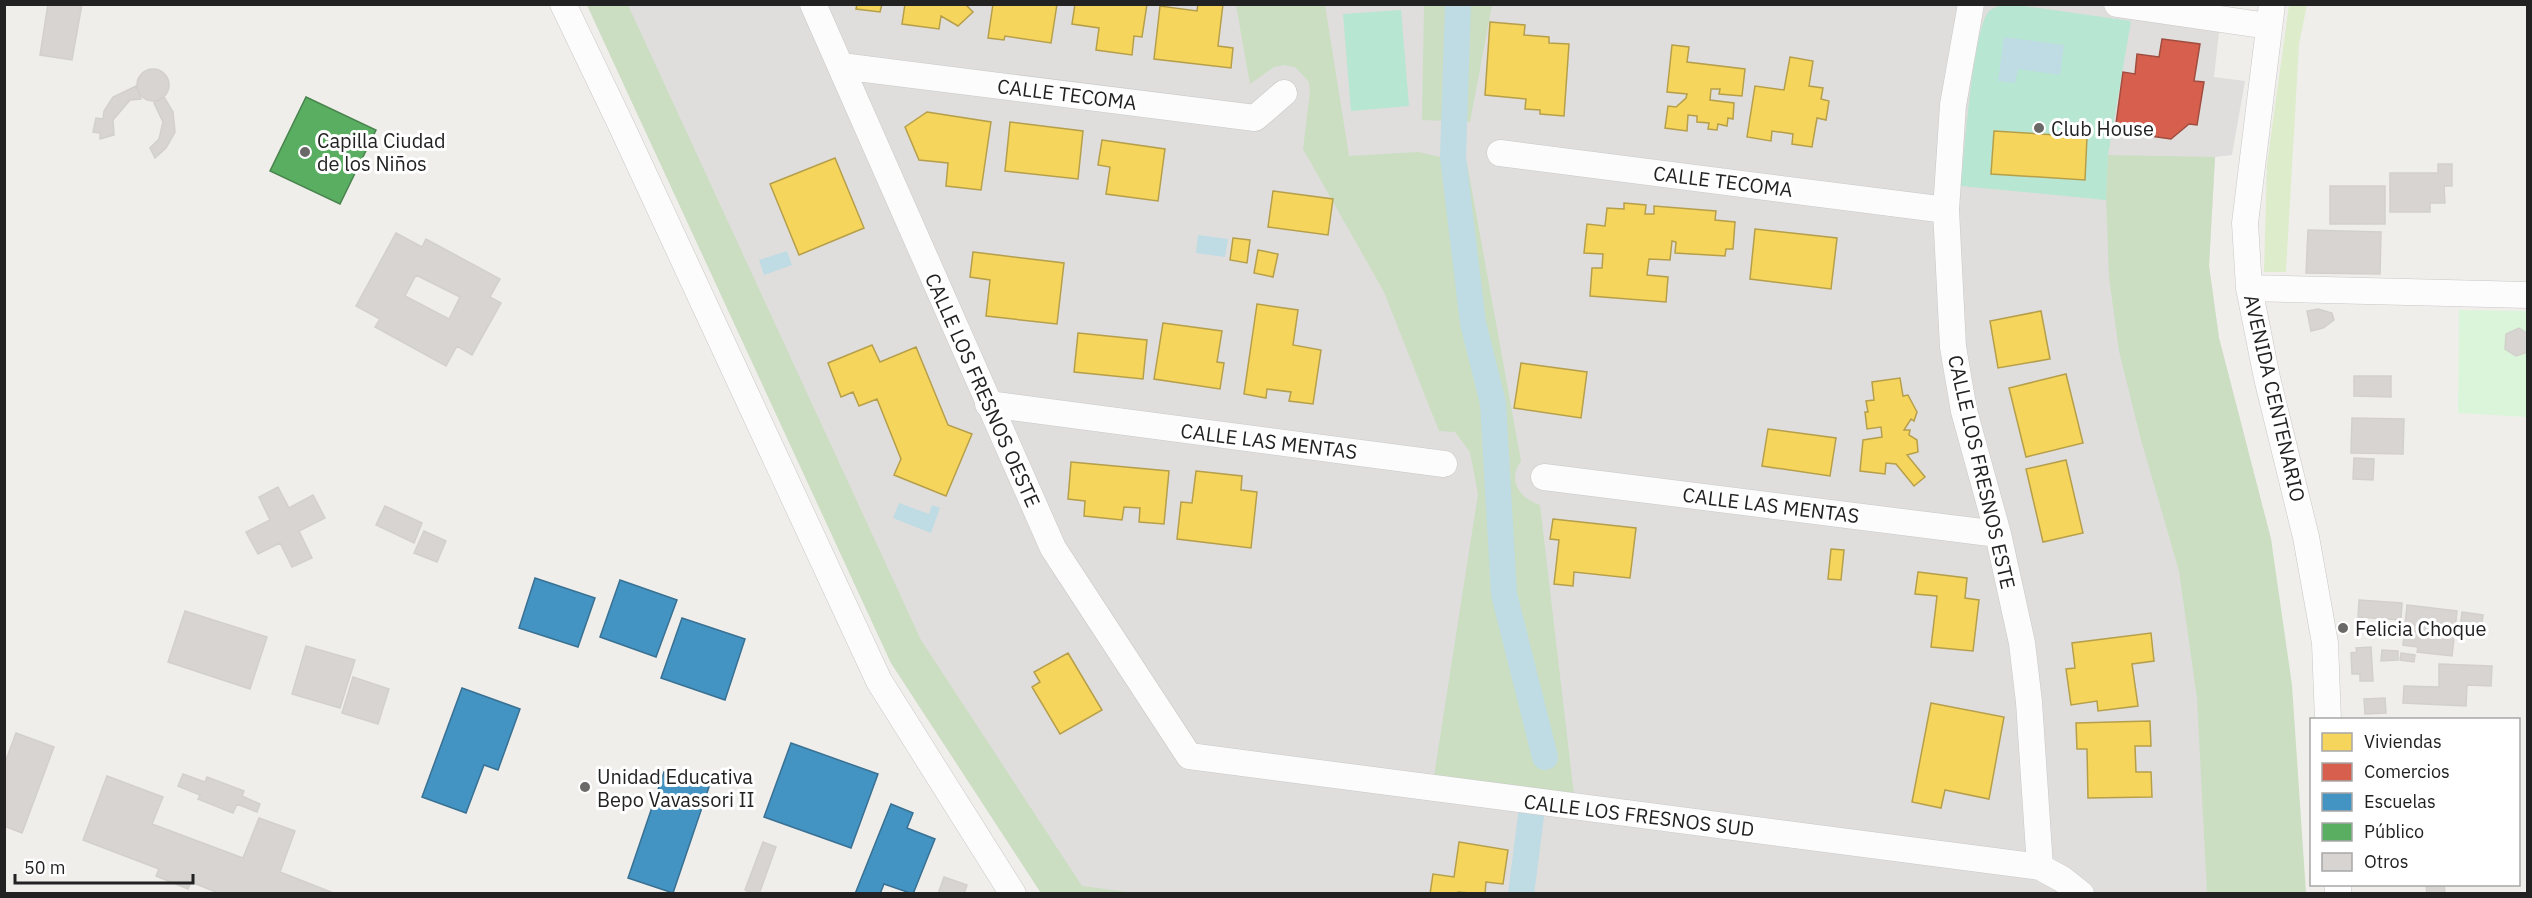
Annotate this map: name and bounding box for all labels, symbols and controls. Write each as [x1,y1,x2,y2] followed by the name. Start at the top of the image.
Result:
[996,72,1138,116] street label: CALLE TECOMA
[2051,115,2154,142] place label: Club House
[2032,121,2046,135] marker: Club House
[317,127,446,177] place label: Capilla Ciudad de los Niños
[298,145,312,159] marker: Capilla Ciudad de los Niños
[1652,159,1794,203] street label: CALLE TECOMA
[919,269,1047,511] street label: CALLE LOS FRESNOS OESTE
[2238,292,2312,504] street label: AVENIDA CENTENARIO
[1942,352,2022,592] street label: CALLE LOS FRESNOS ESTE
[1179,417,1359,465] street label: CALLE LAS MENTAS
[1681,481,1861,529] street label: CALLE LAS MENTAS
[2355,615,2487,642] place label: Felicia Choque
[2336,621,2350,635] marker: Felicia Choque
[2310,718,2520,886] legend
[2364,730,2442,753] text: Viviendas
[2364,760,2450,783] text: Comercios
[597,763,755,813] place label: Unidad Educativa Bepo Vavassori II
[578,780,592,794] marker: Unidad Educativa Bepo Vavassori II
[1522,787,1756,843] street label: CALLE LOS FRESNOS SUD
[2364,790,2436,813] text: Escuelas
[2364,820,2424,843] text: Público
[15,847,194,885] scale bar
[2364,850,2408,873] text: Otros
[24,856,66,879] text: 50 m

